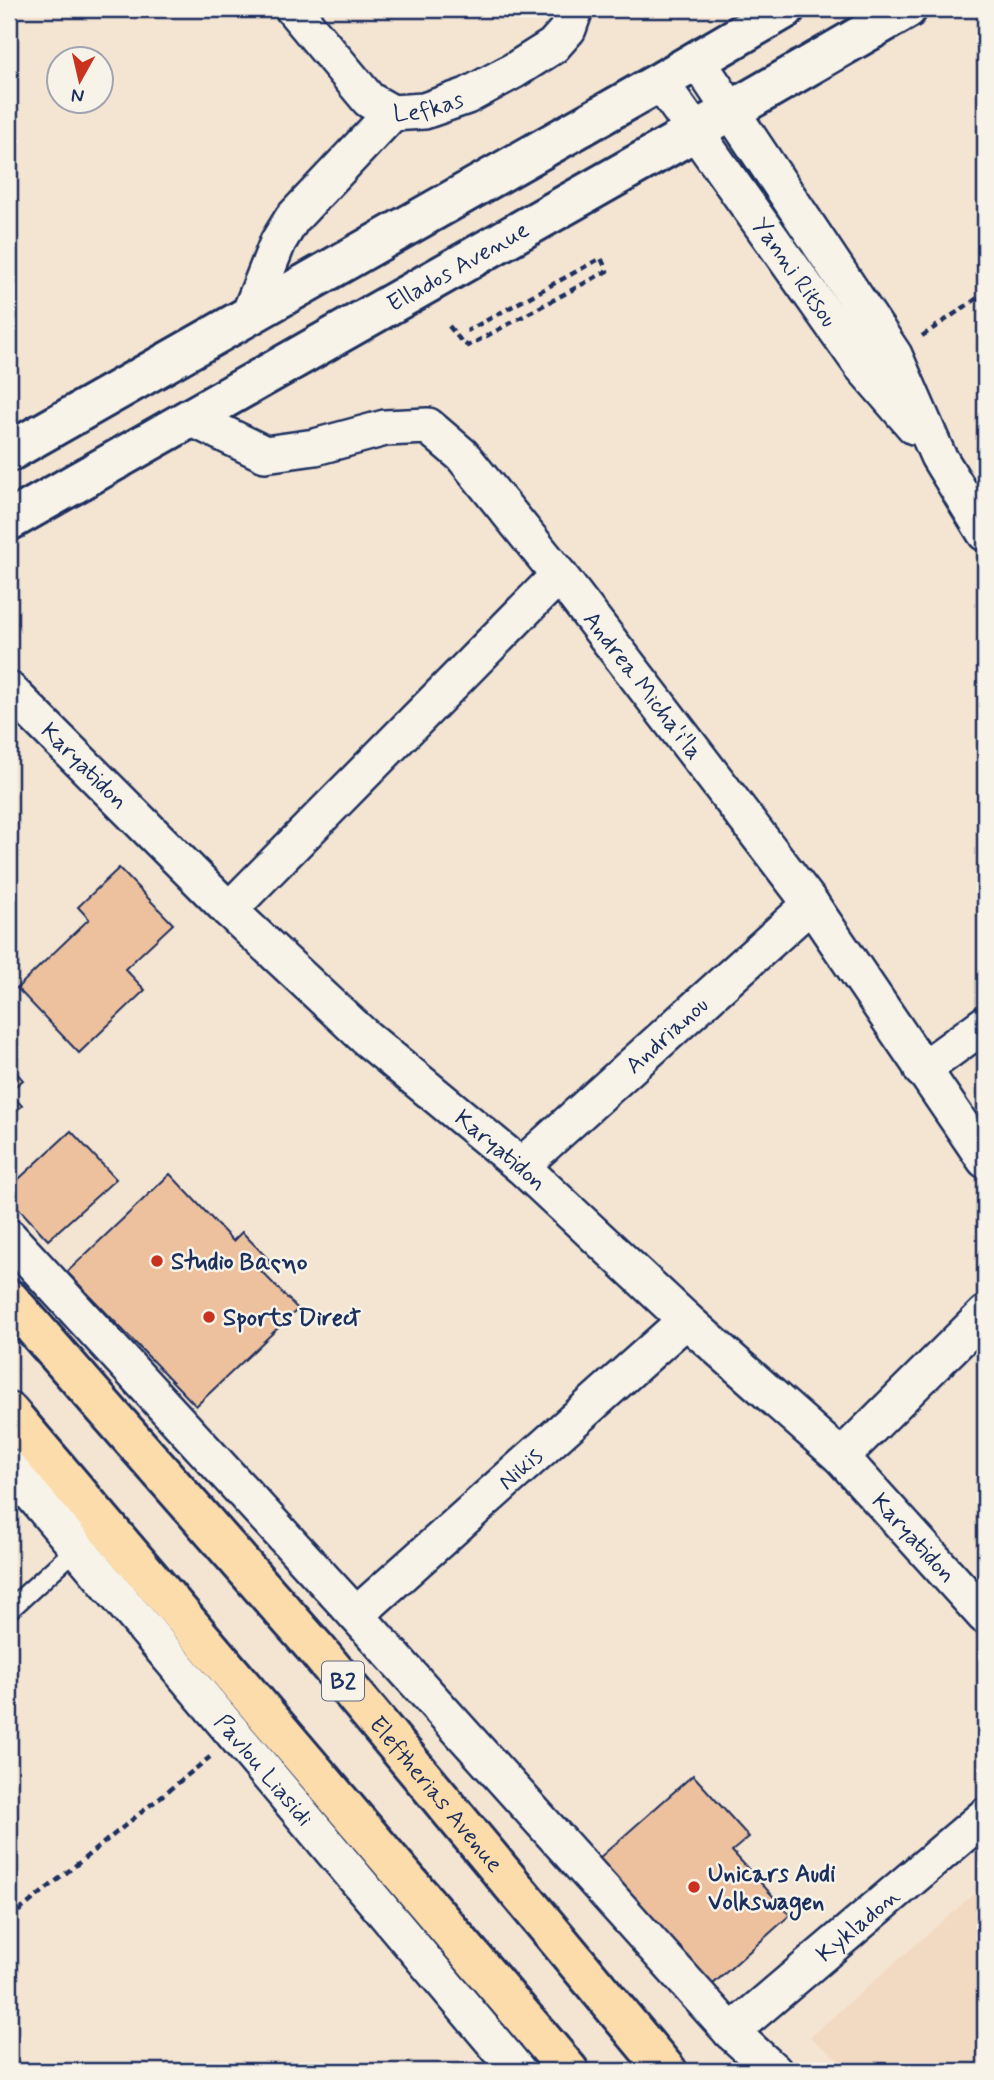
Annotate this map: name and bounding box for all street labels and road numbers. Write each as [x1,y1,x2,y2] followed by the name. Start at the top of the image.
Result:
[392,84,468,130] street label: Lefkas
[744,212,843,334] street label: Yanni Ritsou
[382,215,535,320] street label: Ellados Avenue
[575,605,709,767] street label: Andrea Micha'i'la
[33,716,134,817] street label: Karyatidon
[619,990,716,1081] street label: Andrianou
[448,1103,553,1199] street label: Karyatidon
[492,1441,550,1498] street label: Nikis
[864,1487,962,1590] street label: Karyatidon
[322,1662,364,1700] road number: B2
[207,1708,319,1834] street label: Pavlou Liasidi
[361,1710,510,1880] street label: Eleftherias Avenue
[810,1881,907,1970] street label: Kykladon

